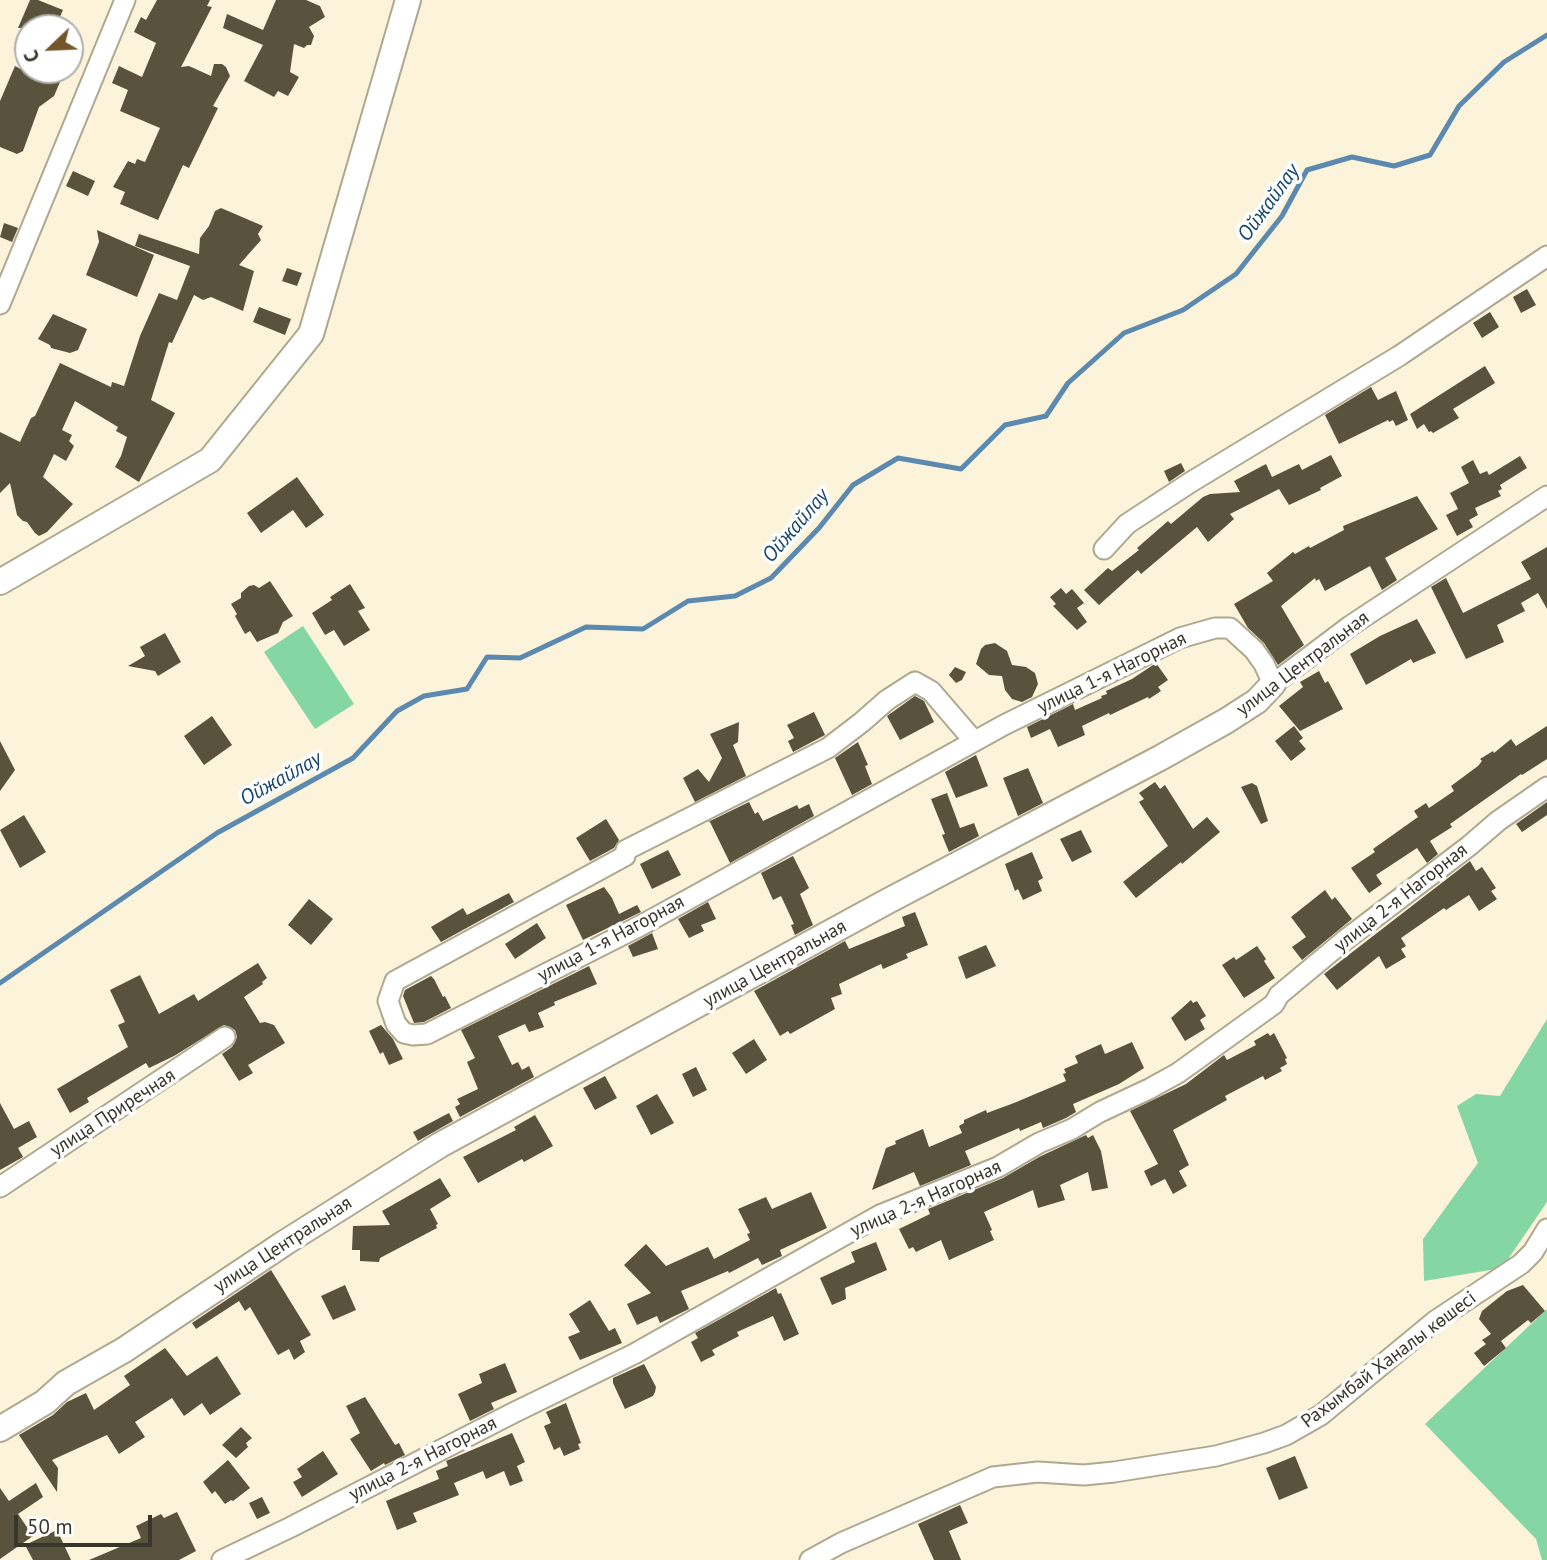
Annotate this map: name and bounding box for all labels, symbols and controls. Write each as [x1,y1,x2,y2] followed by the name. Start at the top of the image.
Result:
[14,14,84,84] north arrow
[18,47,45,66] text: С
[1232,159,1306,247] water label: Ойжайлау
[757,484,835,568] water label: Ойжайлау
[1232,607,1374,721] street label: улица Центральная
[1034,627,1190,719] street label: улица 1-я Нагорная
[236,746,326,812] water label: Ойжайлау
[1330,839,1472,957] street label: улица 2-я Нагорная
[534,891,688,987] street label: улица 1-я Нагорная
[699,915,851,1013] street label: улица Центральная
[46,1064,180,1162] street label: улица Приречная
[847,1155,1005,1243] street label: улица 2-я Нагорная
[210,1192,356,1298] street label: улица Центральная
[1297,1287,1481,1433] street label: Рахымбай Ханалы көшесі
[345,1412,501,1506] street label: улица 2-я Нагорная
[18,1500,156,1544] scale bar
[27,1513,73,1540] text: 50 m

